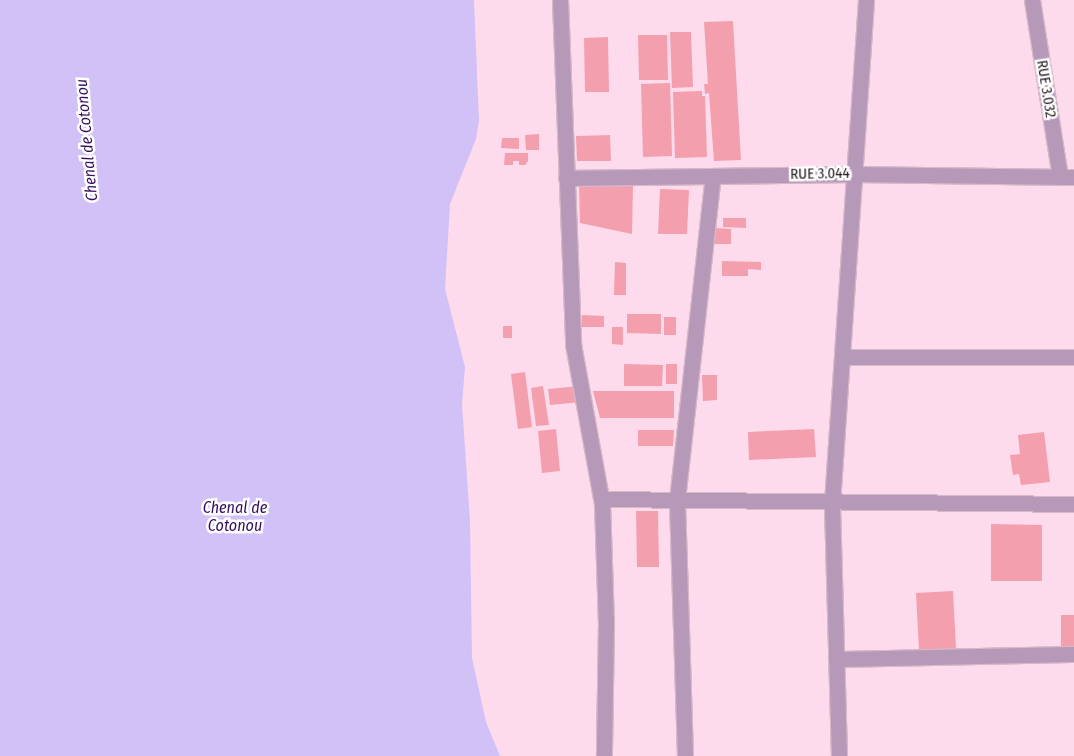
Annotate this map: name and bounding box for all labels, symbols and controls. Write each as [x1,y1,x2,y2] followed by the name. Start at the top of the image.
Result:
[1033,59,1059,119] street label: RUE 3.032
[72,78,102,202] water label: Chenal de Cotonou
[790,164,850,184] street label: RUE 3.044
[203,498,267,536] water label: Chenal de Cotonou

